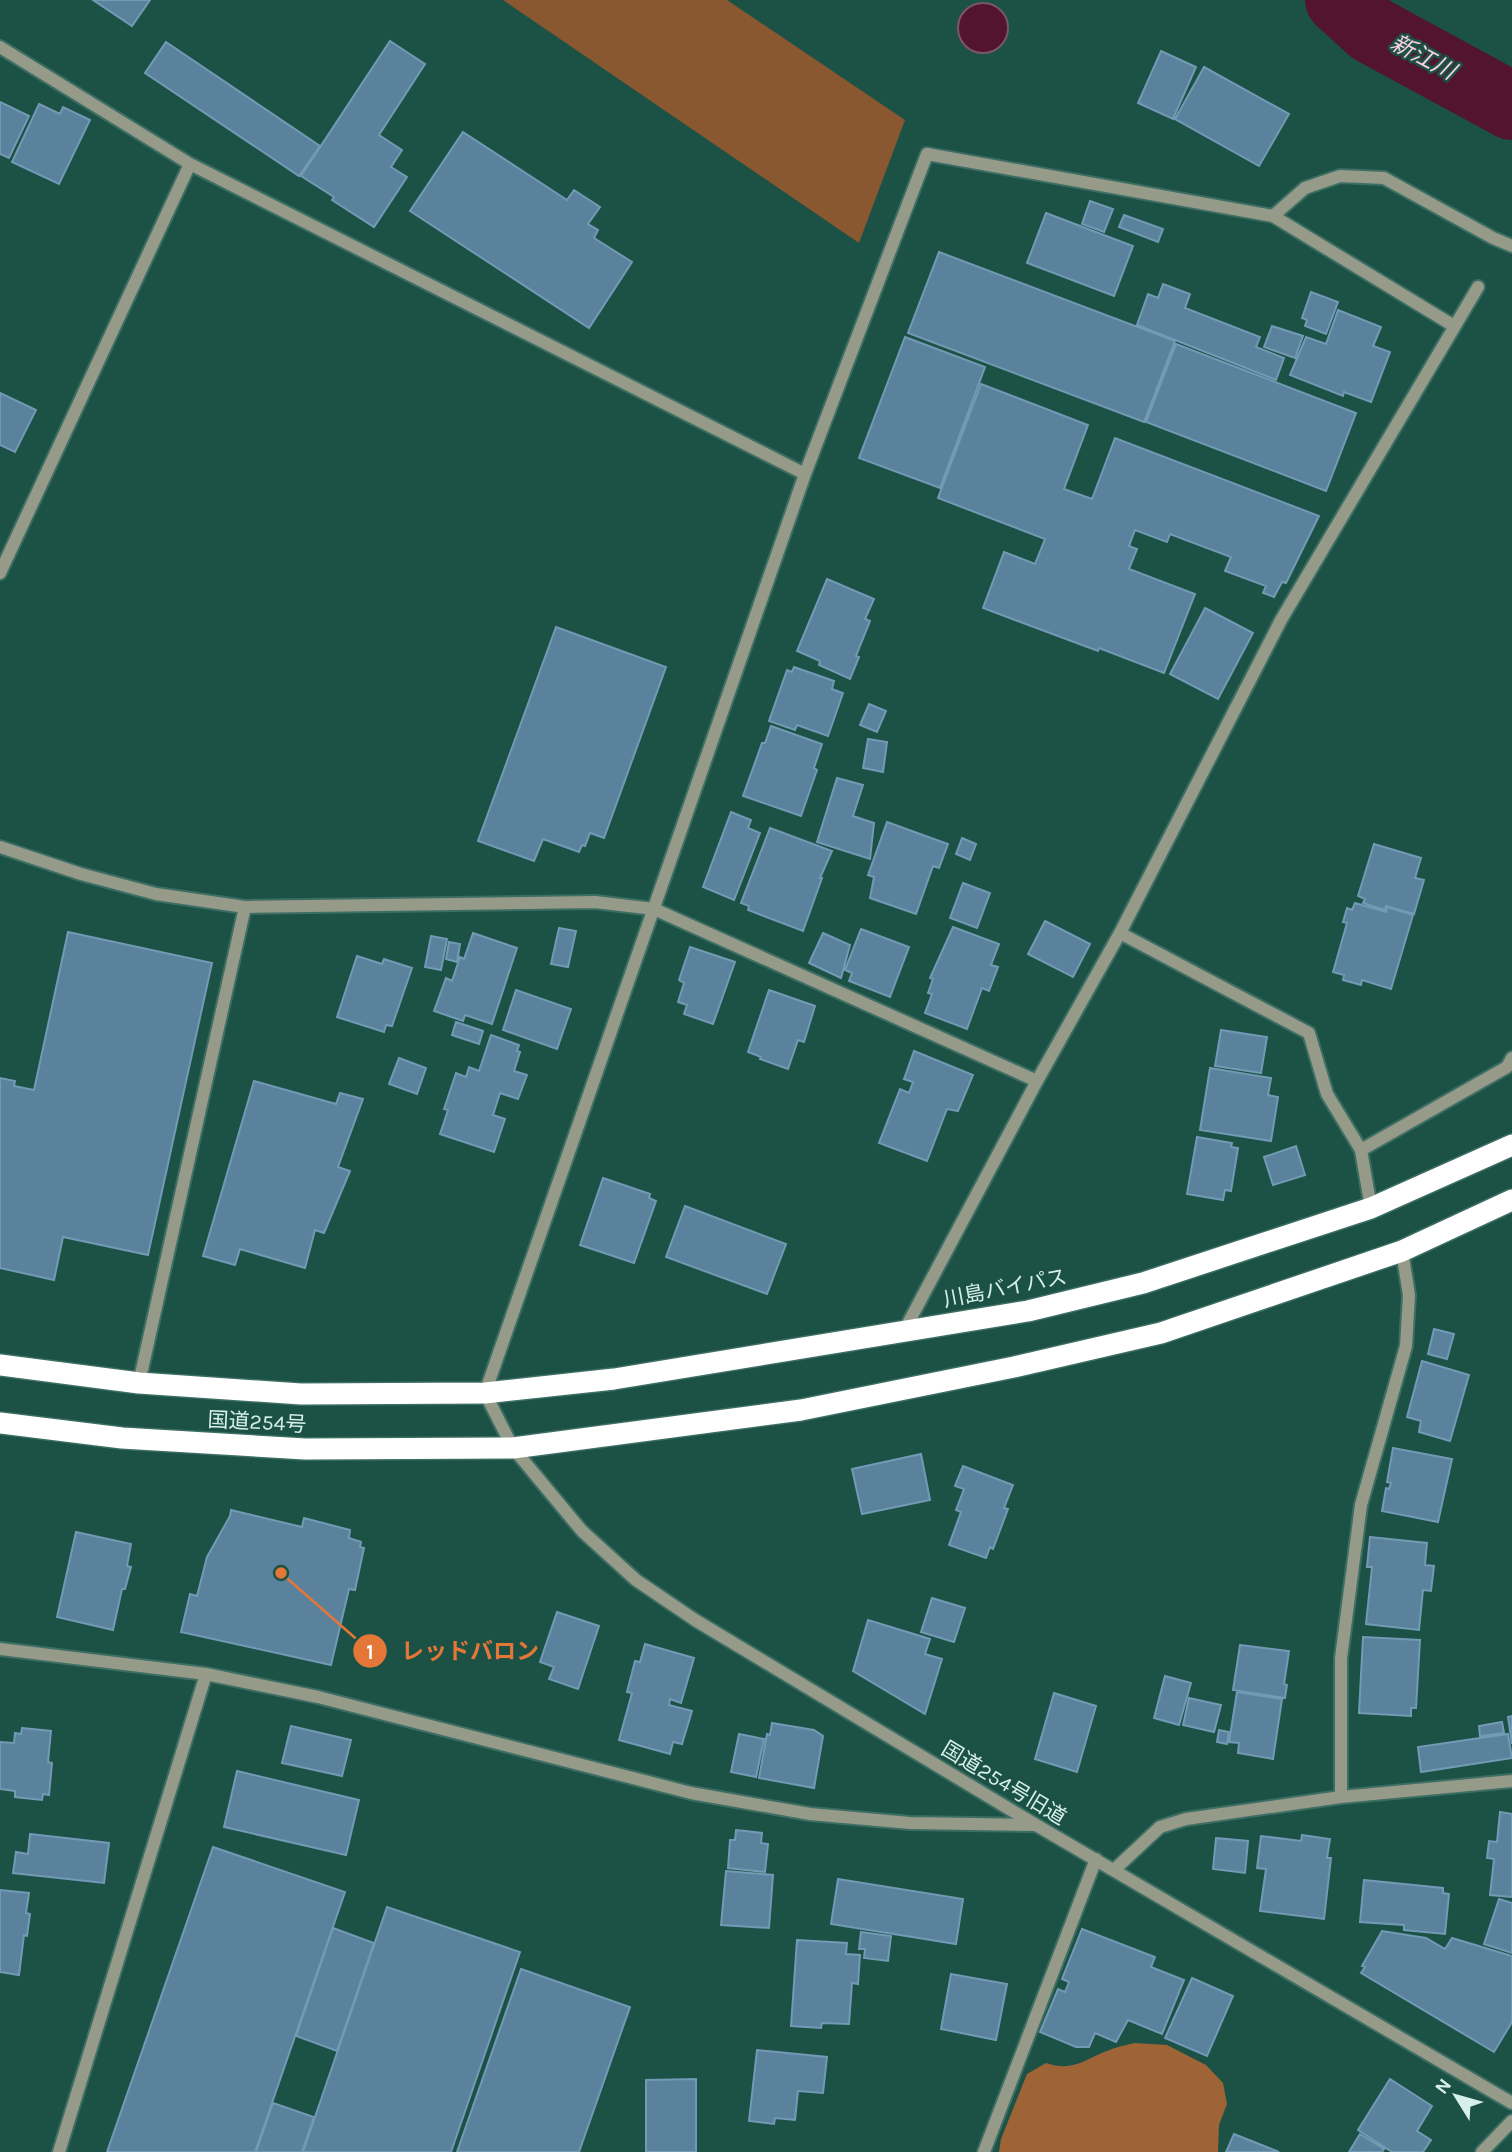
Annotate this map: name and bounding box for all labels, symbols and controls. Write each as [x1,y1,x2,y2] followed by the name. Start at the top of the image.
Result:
[1386,29,1462,87] water label: 新江川
[941,1264,1069,1312] street label: 川島バイパス
[207,1407,307,1437] street label: 国道254号
[352,1629,553,1673] callout: レッドバロン
[401,1638,539,1665] text: レッドバロン
[366,1640,374,1664] text: 1
[937,1736,1071,1830] street label: 国道254号旧道
[1421,2061,1491,2131] north arrow
[1430,2074,1456,2098] text: N

